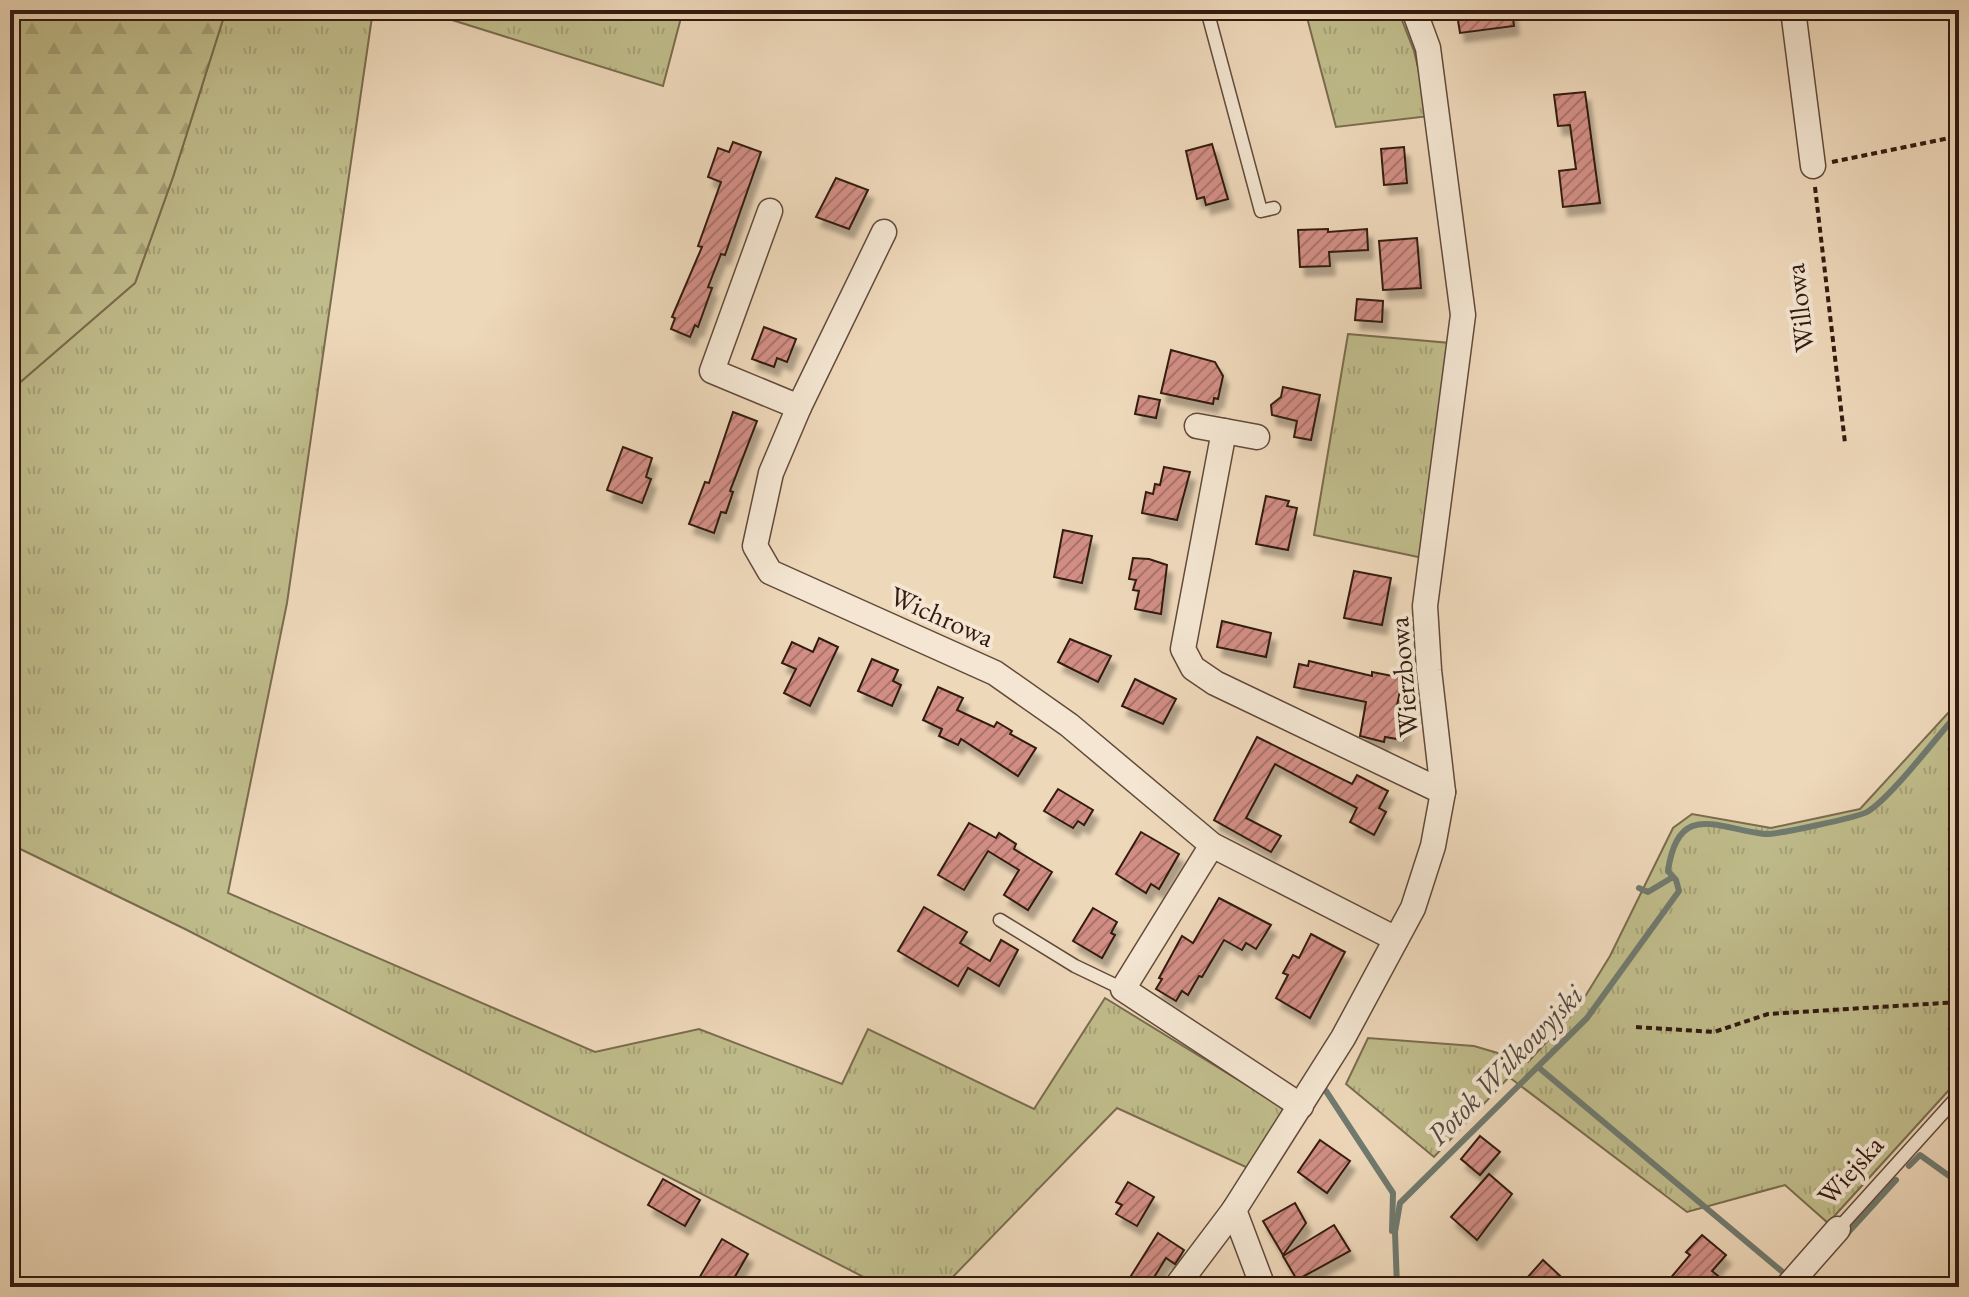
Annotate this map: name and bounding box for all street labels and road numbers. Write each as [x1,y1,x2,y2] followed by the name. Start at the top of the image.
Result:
[1776,261,1822,354] street label: Willowa
[884,577,1001,655] street label: Wichrowa
[1380,615,1426,739] street label: Wierzbowa
[1809,1127,1892,1213] street label: Wiejska

